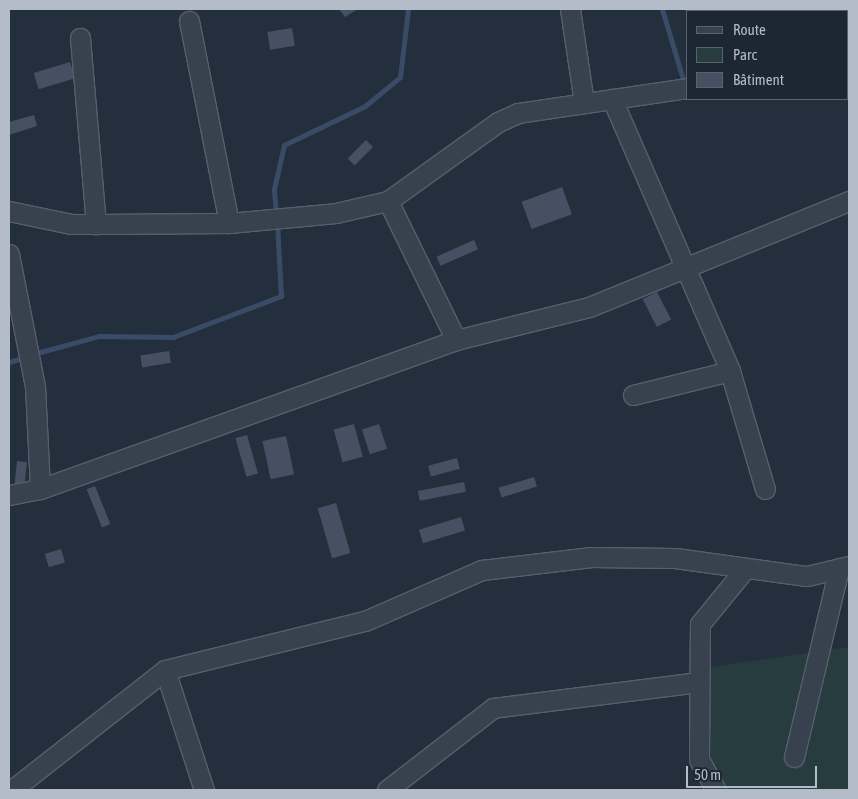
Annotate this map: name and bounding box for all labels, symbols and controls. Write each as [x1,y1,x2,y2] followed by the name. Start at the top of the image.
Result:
[686,10,848,100] legend
[733,21,766,38] text: Route
[733,46,757,63] text: Parc
[733,71,784,88] text: Bâtiment
[688,756,819,788] scale bar
[694,766,721,783] text: 50 m

